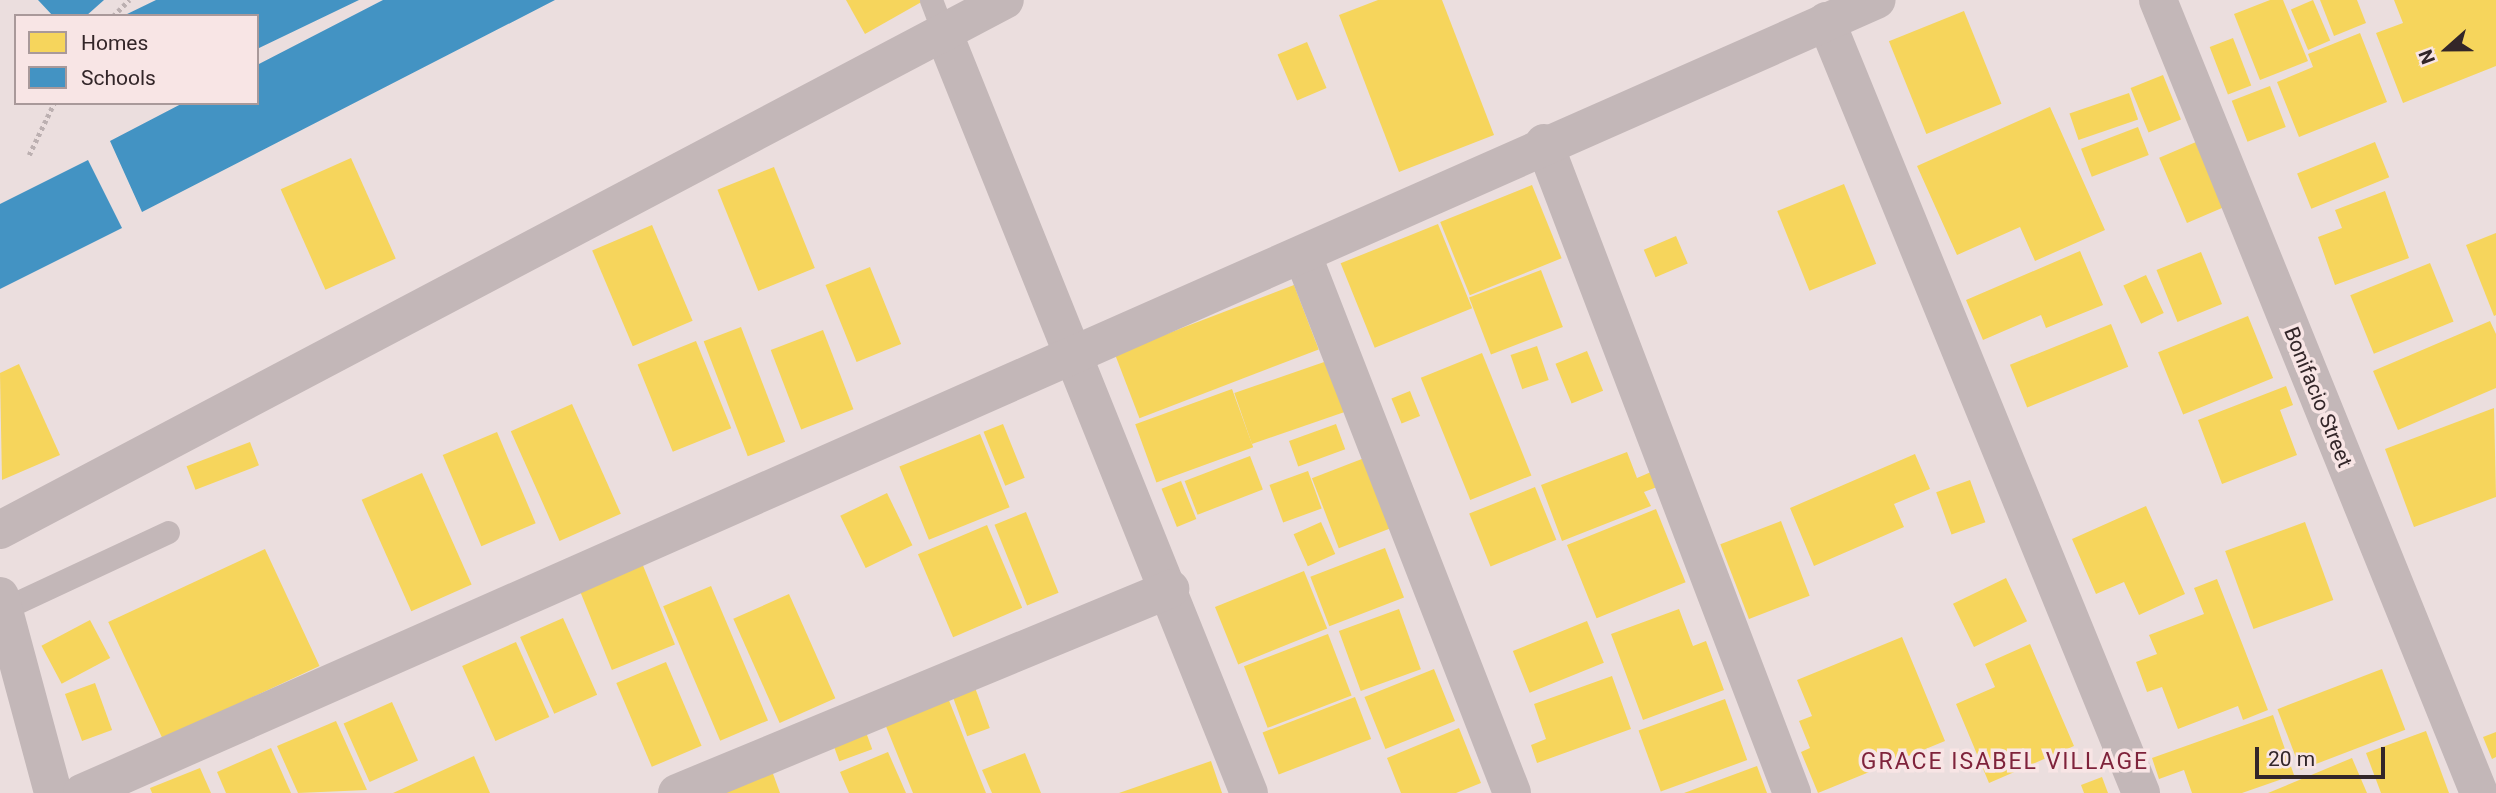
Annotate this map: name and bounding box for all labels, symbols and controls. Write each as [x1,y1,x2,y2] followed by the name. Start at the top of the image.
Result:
[14,14,259,105] legend
[2412,14,2482,84] north arrow
[81,31,148,55] text: Homes
[2414,46,2440,67] text: N
[81,66,156,90] text: Schools
[2278,323,2358,471] street label: Bonifacio Street
[2258,734,2388,778] scale bar
[2268,747,2315,771] text: 20 m
[1863,748,2147,776] district label: GRACE ISABEL VILLAGE

